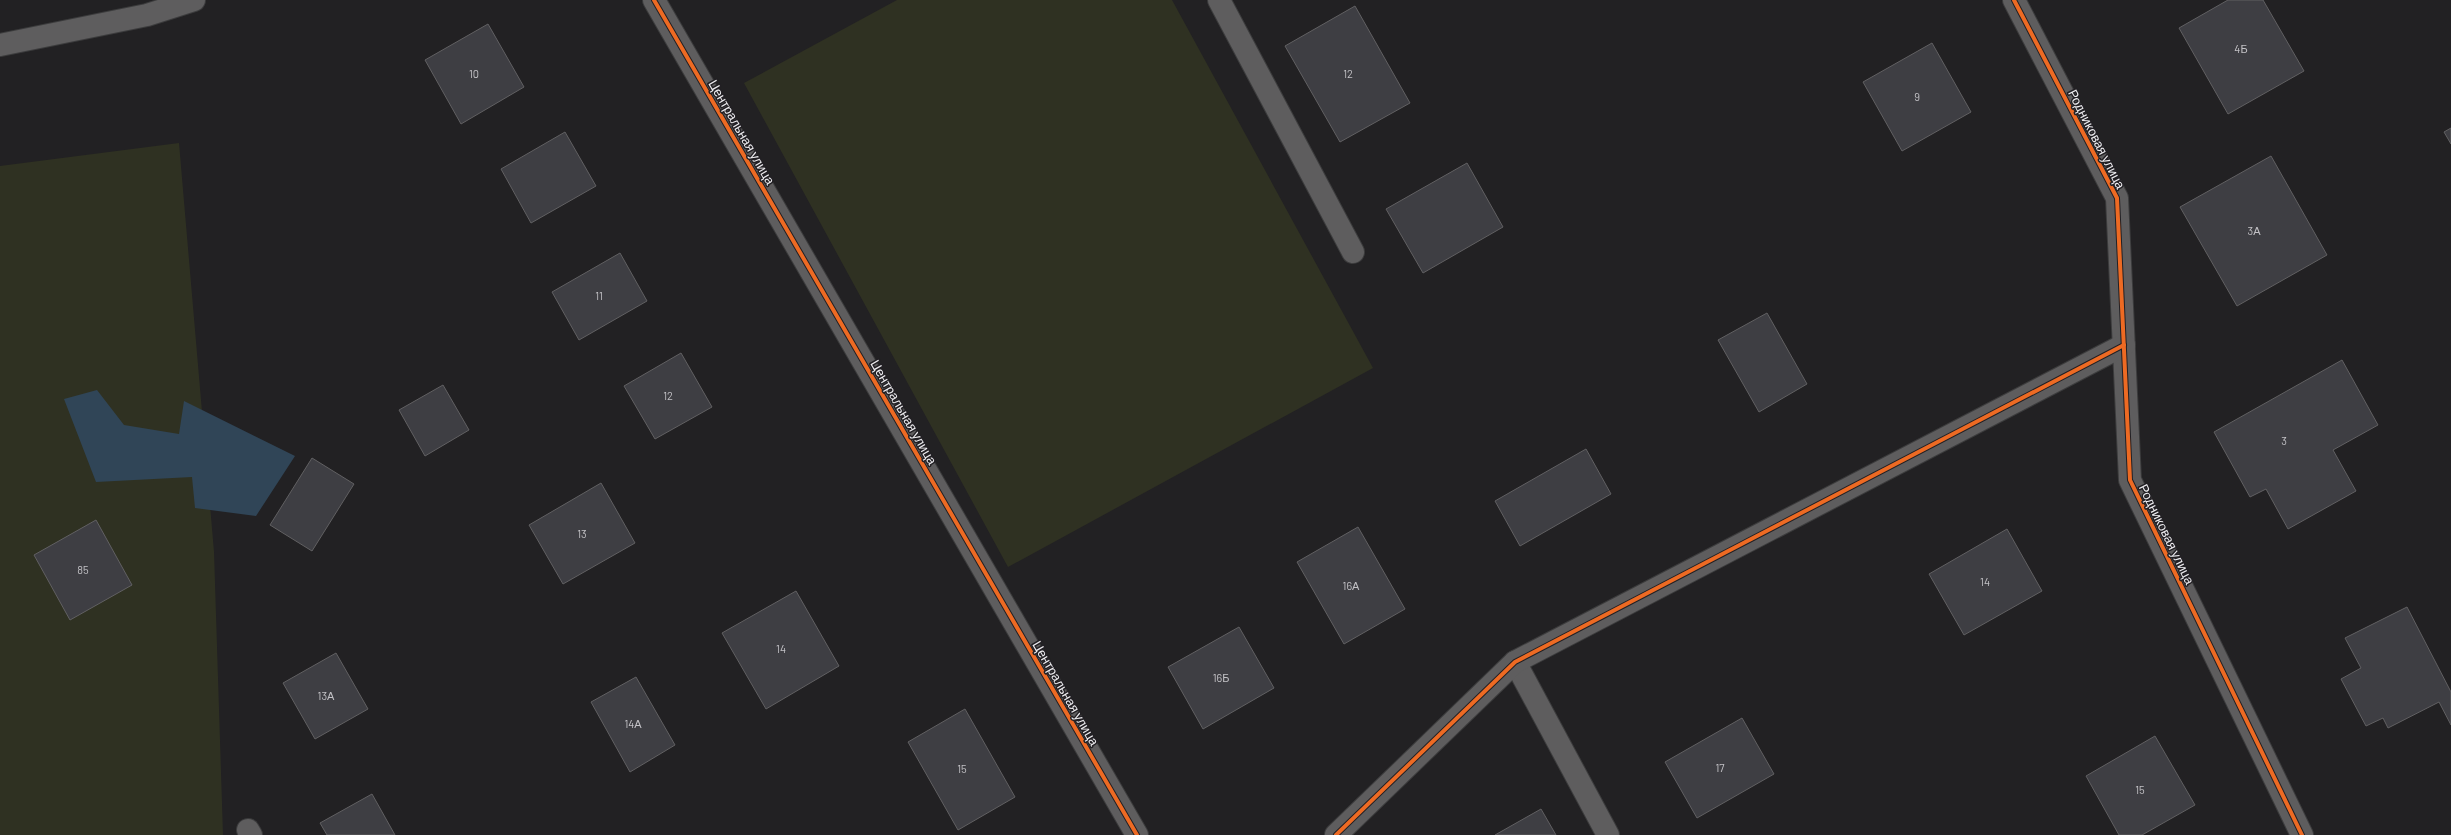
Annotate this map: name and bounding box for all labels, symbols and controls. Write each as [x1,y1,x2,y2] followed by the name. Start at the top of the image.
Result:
[2234,42,2248,55] house number: 4Б
[469,67,479,80] house number: 10
[1343,67,1353,80] house number: 12
[705,77,779,188] street label: Центральная улица
[2065,87,2129,192] street label: Родниковая улица
[1914,90,1920,103] house number: 9
[2247,224,2261,237] house number: 3А
[595,289,603,302] house number: 11
[867,357,941,468] street label: Центральная улица
[663,389,673,402] house number: 12
[2281,434,2287,447] house number: 3
[2136,481,2199,587] street label: Родниковая улица
[577,527,587,540] house number: 13
[77,563,89,576] house number: 85
[1980,575,1990,588] house number: 14
[1343,579,1360,592] house number: 16А
[1029,638,1103,749] street label: Центральная улица
[776,642,786,655] house number: 14
[1213,671,1229,684] house number: 16Б
[318,689,335,702] house number: 13А
[624,717,642,730] house number: 14А
[1715,761,1725,774] house number: 17
[957,762,967,775] house number: 15
[2135,783,2145,796] house number: 15

